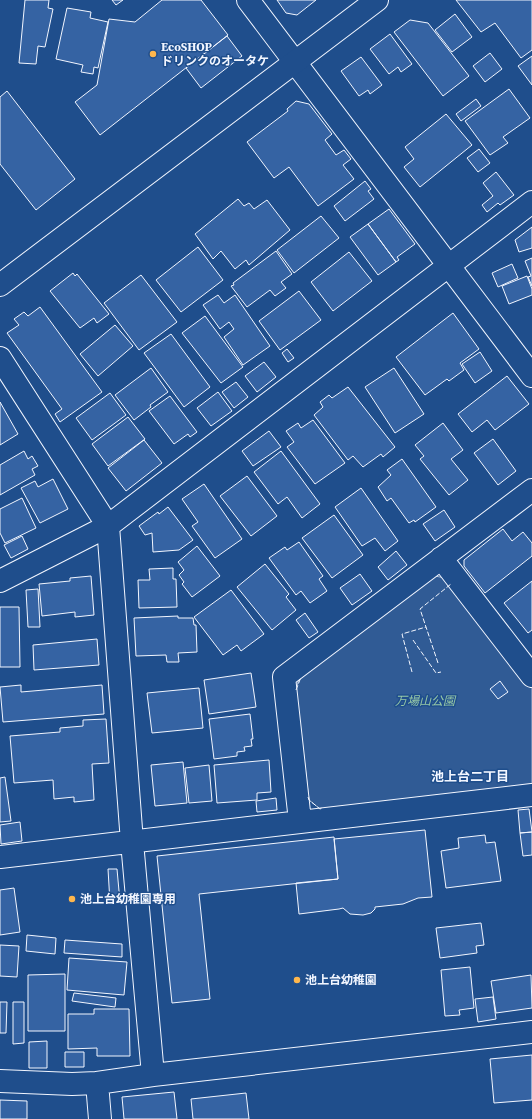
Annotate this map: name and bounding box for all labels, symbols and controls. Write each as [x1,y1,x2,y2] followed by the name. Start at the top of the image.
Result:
[161,39,269,69] place label: EcoSHOP ドリンクのオータケ
[148,49,158,59] marker: EcoSHOP ドリンクのオータケ
[395,693,457,709] park label: 万場山公園
[431,768,509,785] district label: 池上台二丁目
[80,891,176,907] place label: 池上台幼稚園専用
[67,894,77,904] marker: 池上台幼稚園専用
[305,972,377,988] place label: 池上台幼稚園
[292,975,302,985] marker: 池上台幼稚園

